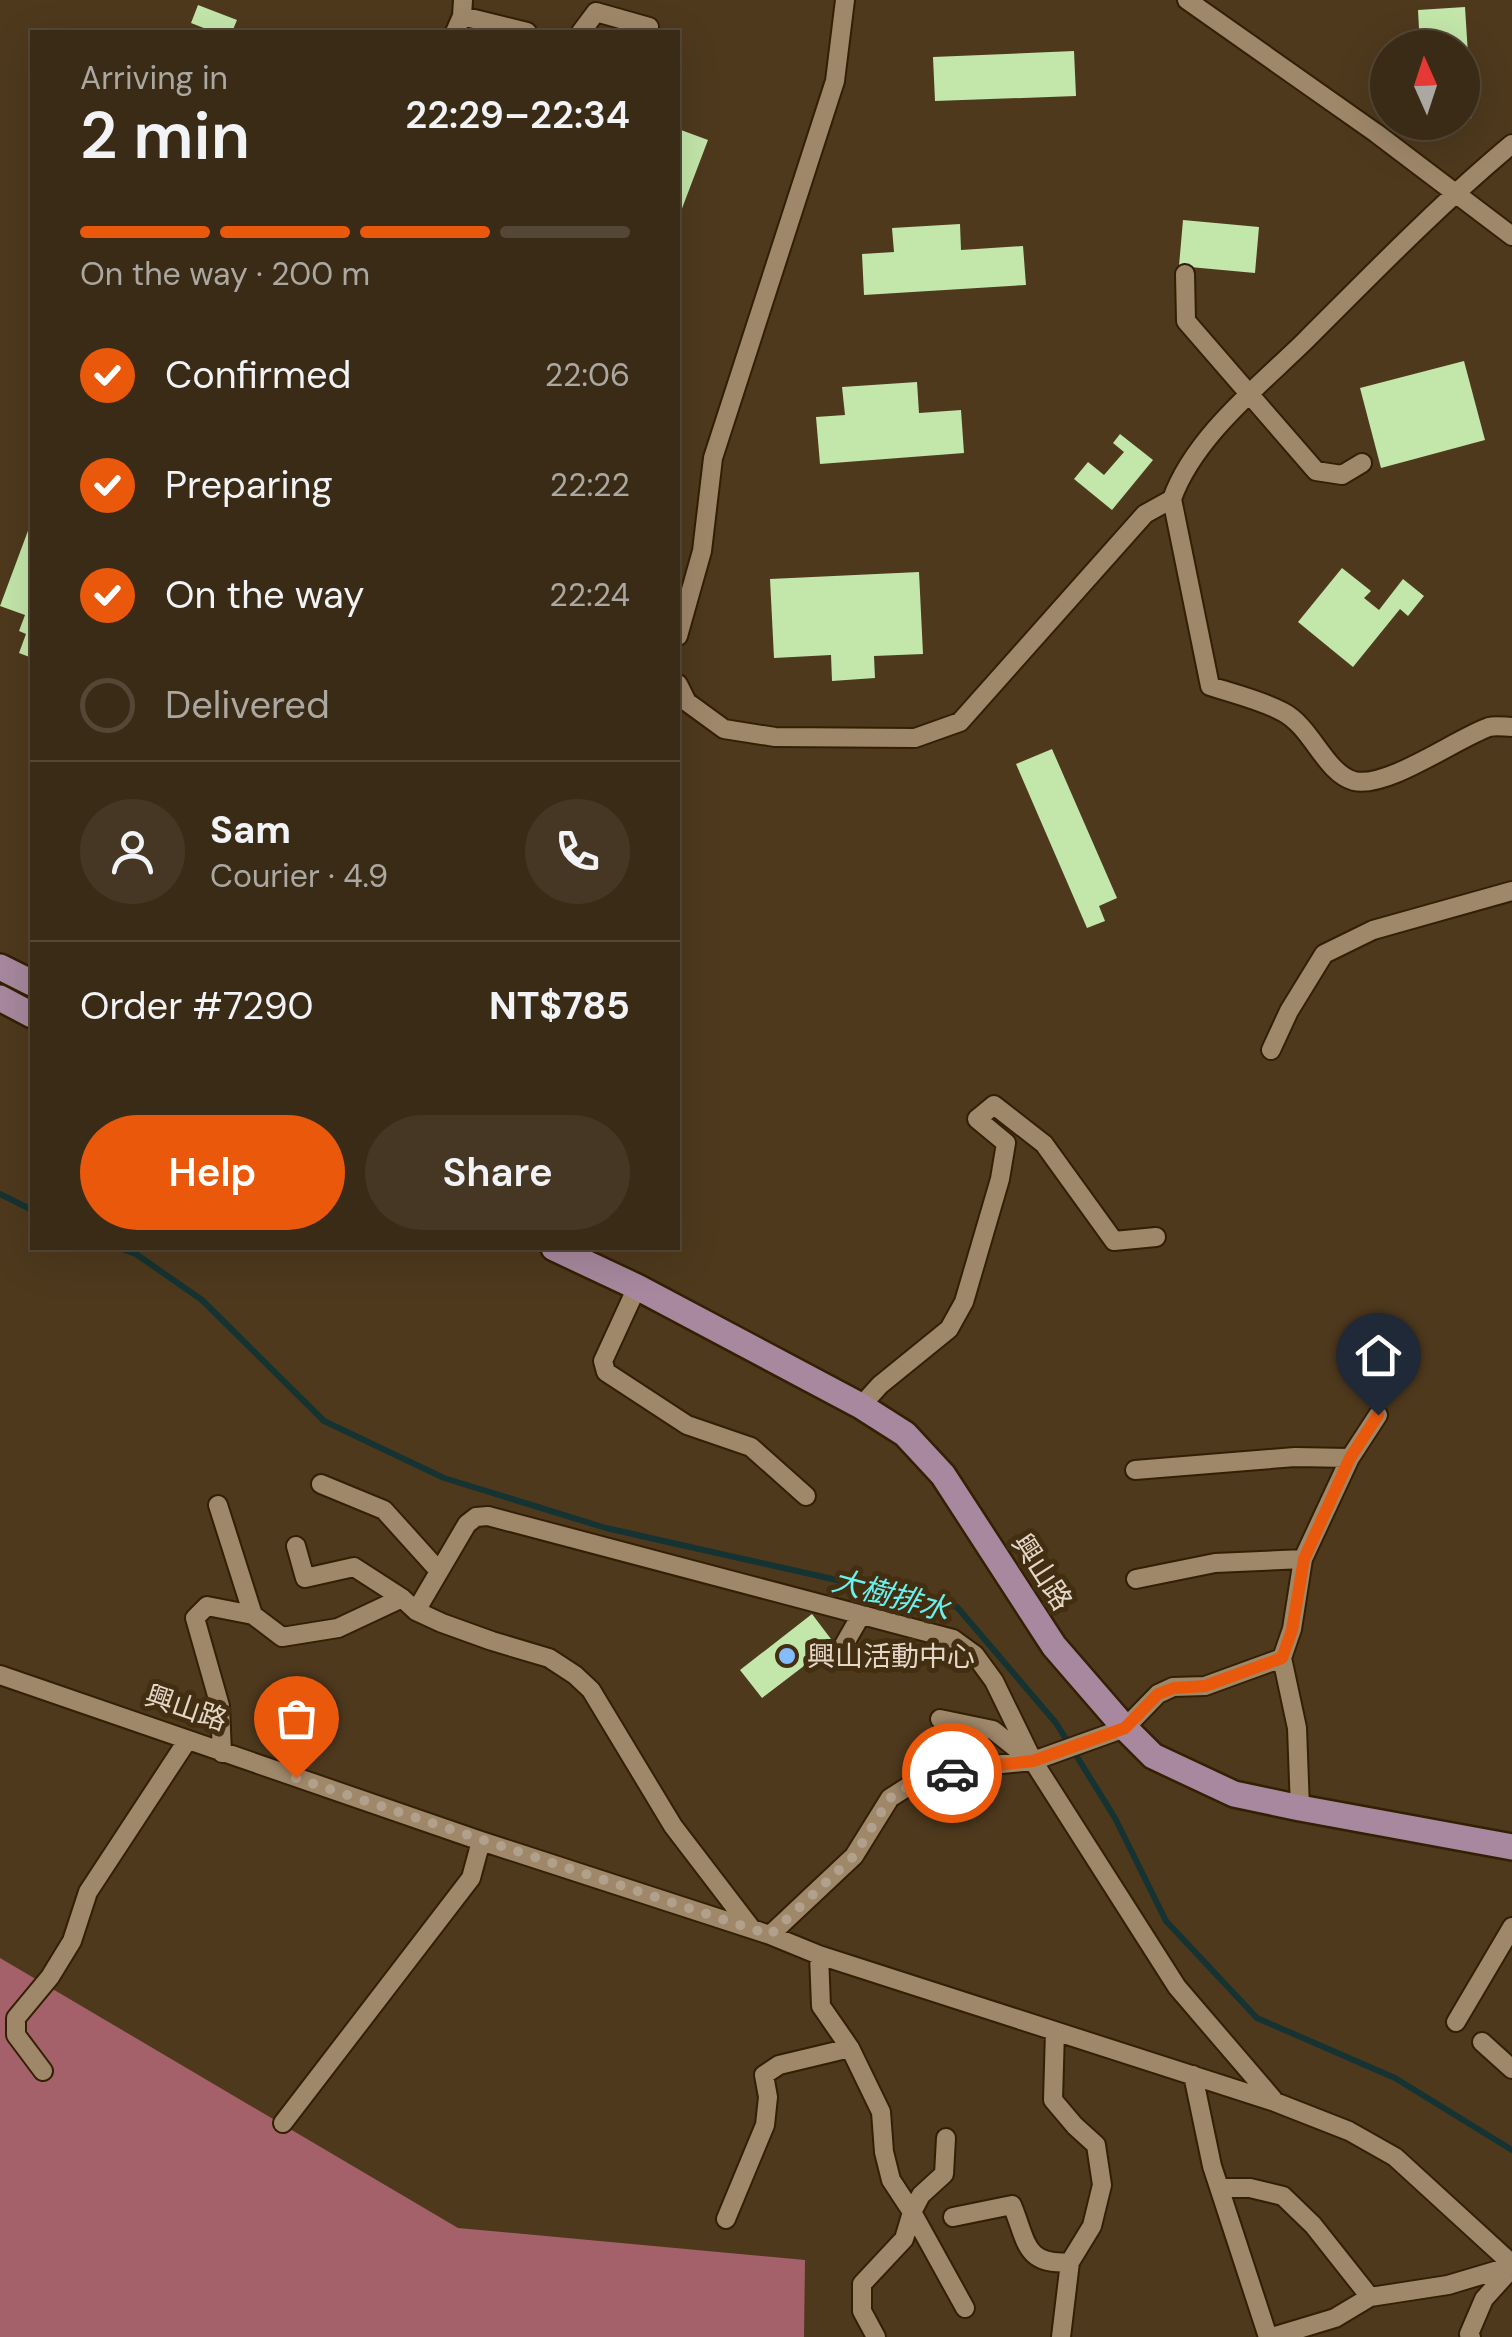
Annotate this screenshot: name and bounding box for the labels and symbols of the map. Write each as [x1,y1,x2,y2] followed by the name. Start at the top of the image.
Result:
[1370,30,1480,140] north arrow
[1336,1313,1421,1416] pin
[1004,1527,1080,1617] street label: 興山路
[828,1561,956,1630] water label: 大樹排水
[807,1638,975,1675] place label: 興山活動中心
[776,1645,798,1667] marker: 興山活動中心
[254,1676,339,1779] pin
[140,1677,232,1739] street label: 興山路
[902,1723,1002,1823] courier

